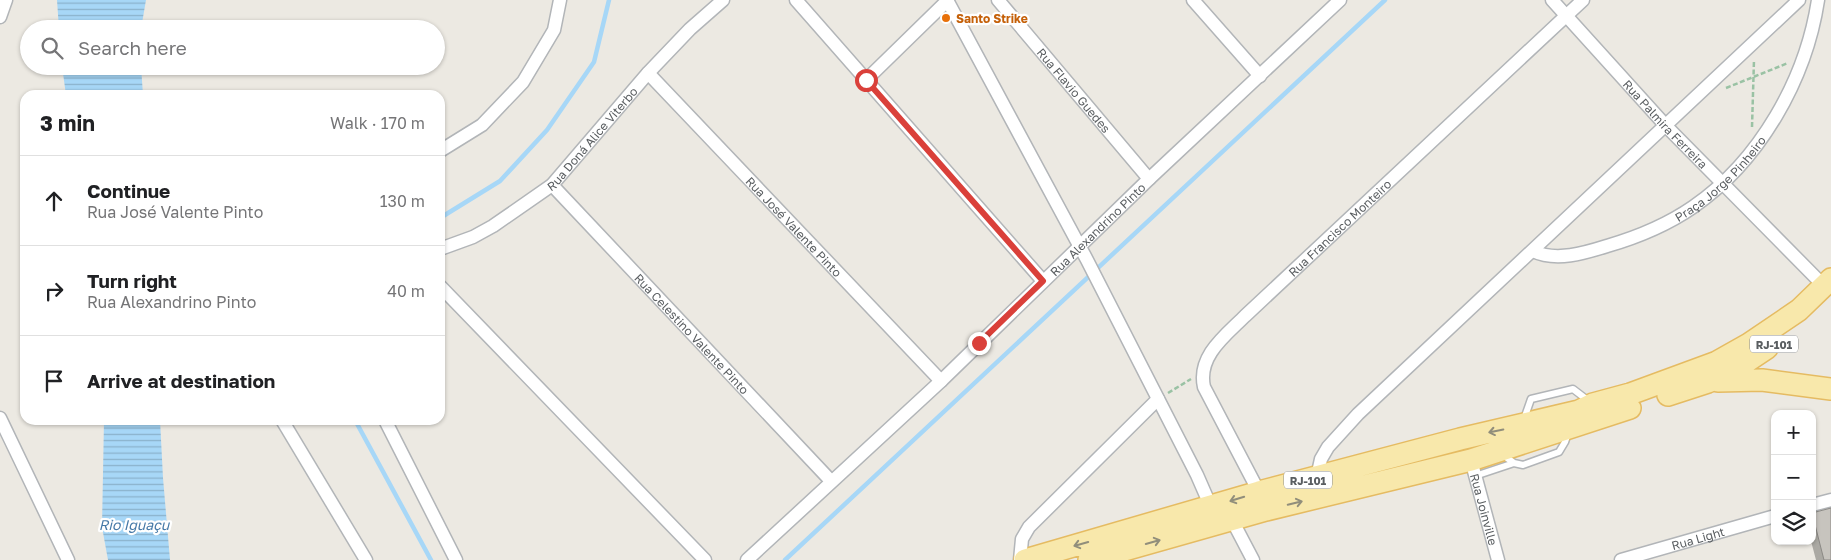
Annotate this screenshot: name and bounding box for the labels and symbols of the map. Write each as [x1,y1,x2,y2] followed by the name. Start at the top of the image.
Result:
[956,11,1028,26] place label: Santo Strike
[940,12,952,24] marker: Santo Strike
[1034,45,1114,136] street label: Rua Flavio Guedes
[855,69,878,92] route start
[1620,76,1711,171] street label: Rua Palmira Ferreira
[544,84,640,194] street label: Rua Doná Alice Viterbo
[1672,133,1768,224] street label: Praça Jorge Pinheiro
[743,173,845,280] street label: Rua José Valente Pinto
[1285,176,1394,279] street label: Rua Francisco Monteiro
[1047,179,1148,279] street label: Rua Alexandrino Pinto
[632,270,752,397] street label: Rua Celestino Valente Pinto
[968,332,991,355] route end
[1750,336,1798,352] road number: RJ-101
[1488,427,1504,436] one-way arrow
[1284,472,1332,488] road number: RJ-101
[1467,472,1501,547] street label: Rua Joinville
[1230,495,1245,504] one-way arrow
[1287,498,1303,507] one-way arrow
[99,516,171,533] water label: Rio Iguaçu
[1670,523,1726,553] street label: Rua Light
[1144,537,1160,546] one-way arrow
[1073,540,1089,550] one-way arrow

